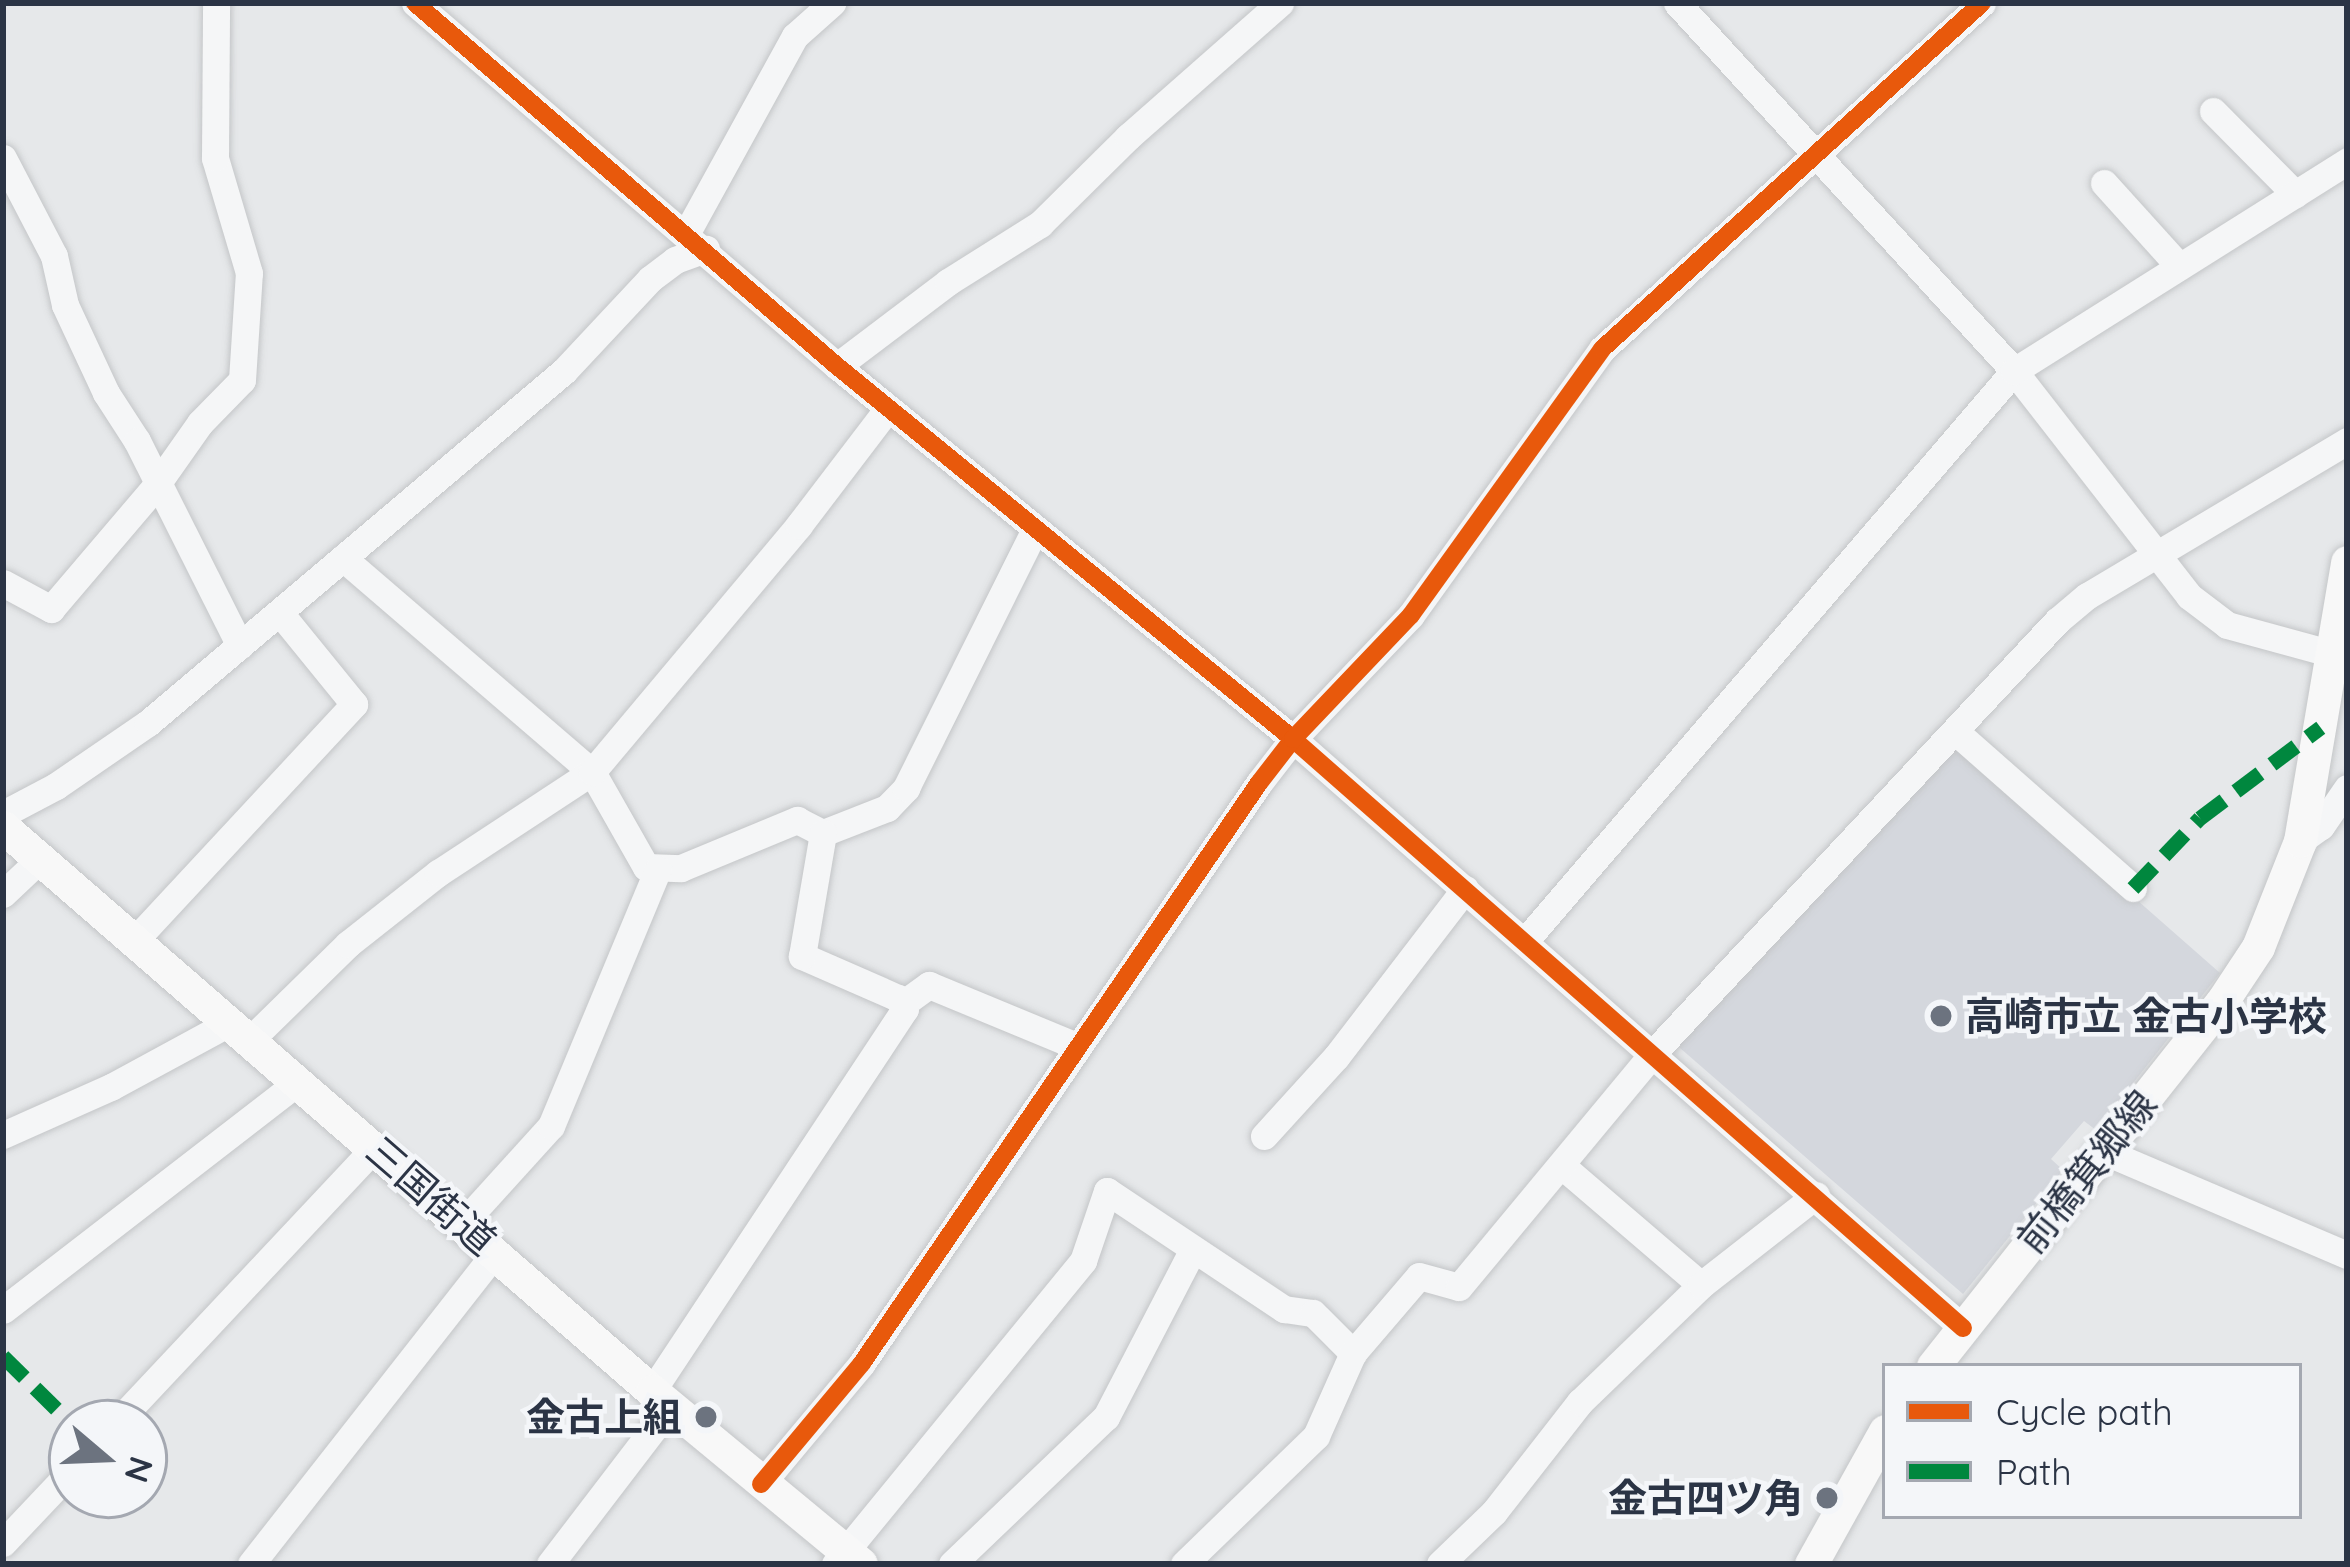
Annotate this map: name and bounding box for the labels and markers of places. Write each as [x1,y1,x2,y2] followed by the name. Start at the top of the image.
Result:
[1965,993,2327,1039] place label: 高崎市立 金古小学校
[1928,1003,1954,1029] marker: 高崎市立 金古小学校
[526,1394,682,1440] place label: 金古上組
[693,1404,719,1430] marker: 金古上組
[1608,1475,1803,1521] place label: 金古四ツ角
[1814,1485,1840,1511] marker: 金古四ツ角

